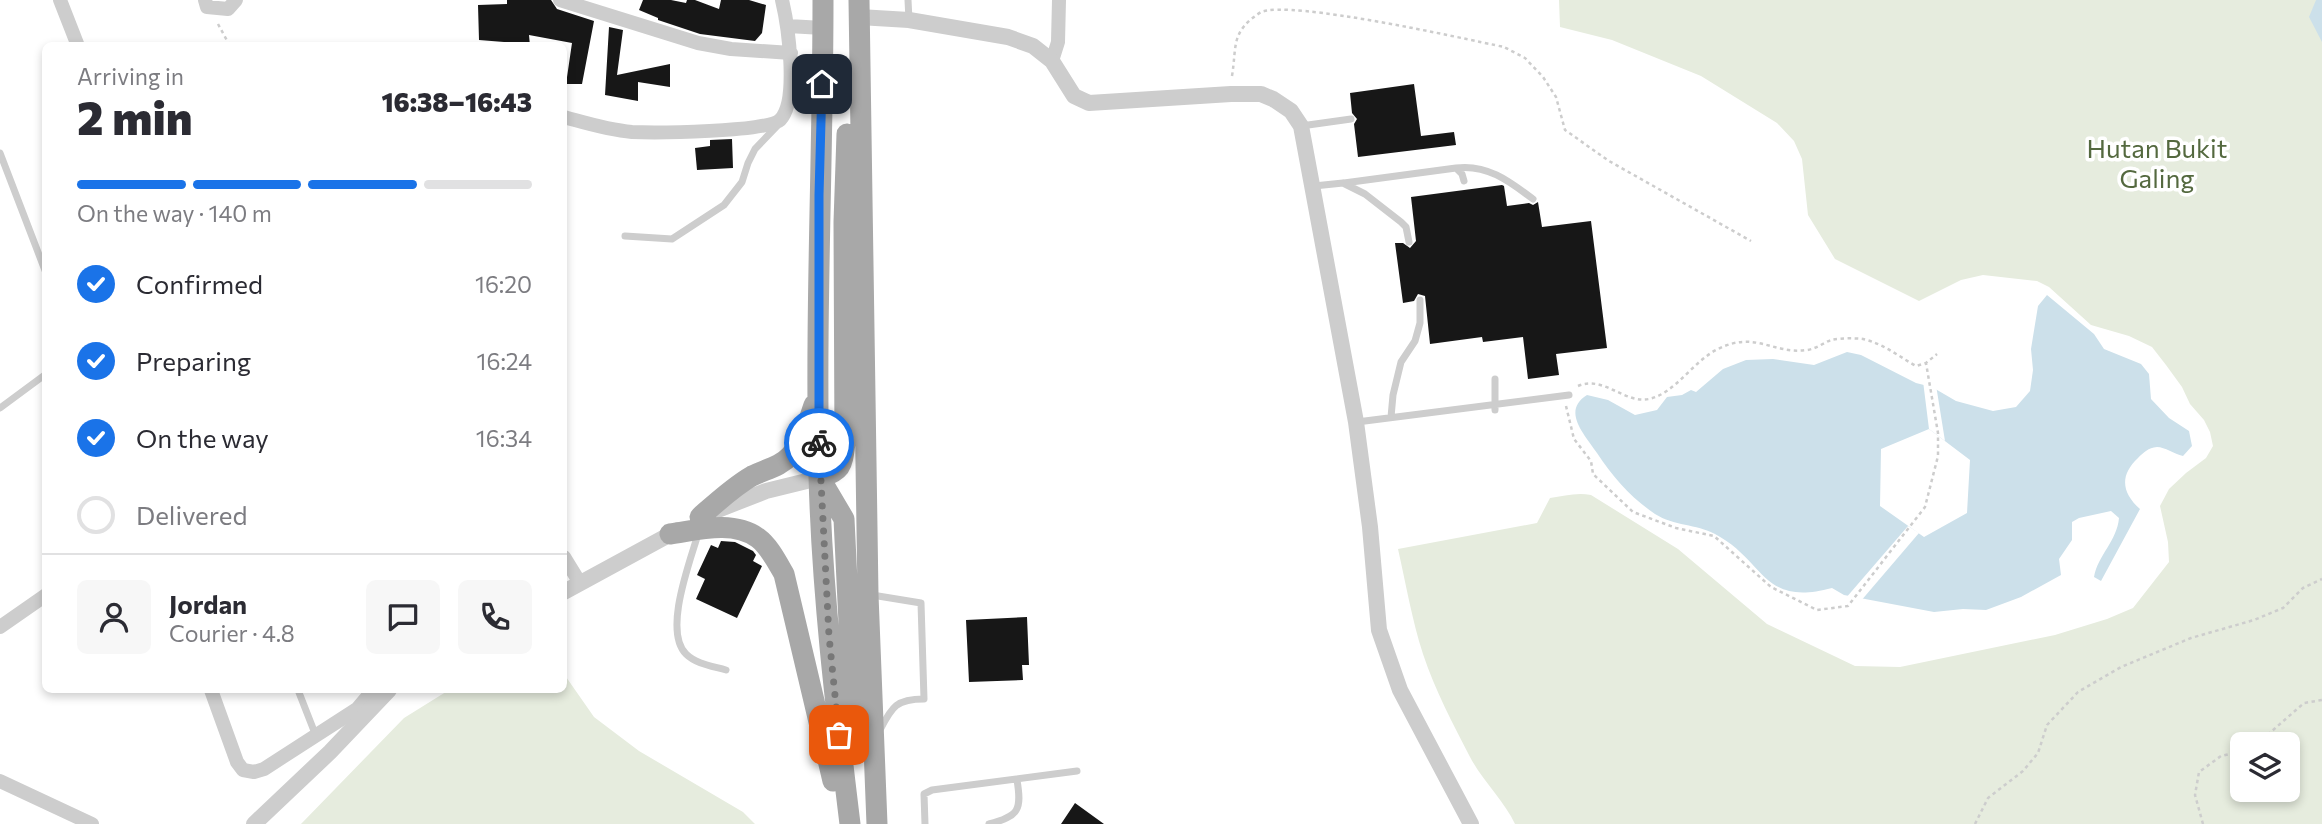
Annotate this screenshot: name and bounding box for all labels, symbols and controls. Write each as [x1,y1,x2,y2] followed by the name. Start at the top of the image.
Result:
[792,54,852,114] pin
[77,62,184,90] text: Arriving in
[803,65,841,103] icon: home
[381,86,532,117] text: 16:38–16:43
[77,88,193,144] text: 2 min
[2087,132,2227,193] park label: Hutan Bukit Galing
[77,199,272,227] text: On the way · 140 m
[77,265,115,303] icon: check
[136,268,263,299] text: Confirmed
[475,270,532,298] text: 16:20
[77,342,115,380] icon: check
[136,345,251,376] text: Preparing
[477,347,532,375] text: 16:24
[784,408,854,478] courier
[77,419,115,457] icon: check
[136,422,269,453] text: On the way
[476,424,532,452] text: 16:34
[800,424,838,462] icon: bike
[136,499,247,530] text: Delivered
[77,580,151,654] button: person
[366,580,440,654] button: chat
[458,580,532,654] button: phone
[169,588,247,619] text: Jordan
[169,619,295,647] text: Courier · 4.8
[809,705,869,765] pin
[820,716,858,754] icon: bag
[2230,732,2300,802] map controls
[2230,732,2300,802] button: layers

